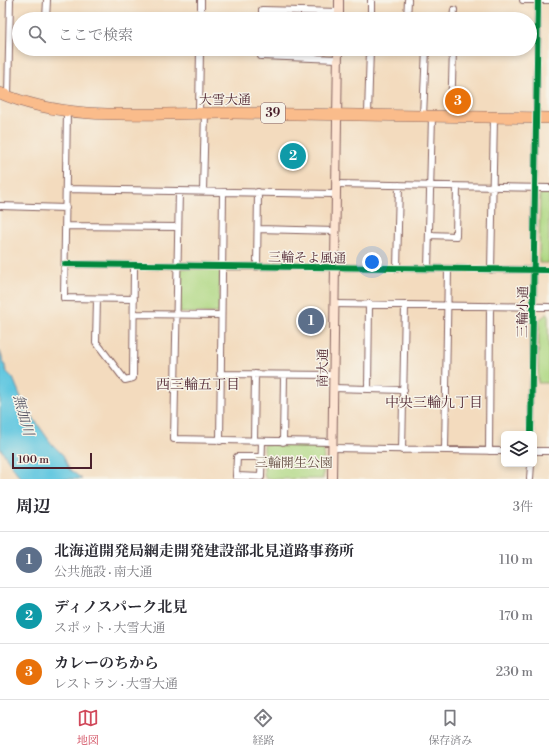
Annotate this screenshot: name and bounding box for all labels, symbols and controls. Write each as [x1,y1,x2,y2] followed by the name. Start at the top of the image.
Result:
[12,12,537,56] search box
[26,23,48,45] icon: search
[58,26,133,45] text: ここで検索
[445,86,471,116] pin: 3
[199,92,251,108] street label: 大雪大通
[261,103,285,123] road number: 39
[280,141,306,171] pin: 2
[268,249,346,267] street label: 三輪そよ風通
[362,252,382,272] your location
[515,286,531,338] street label: 三輪小通
[298,306,324,336] pin: 1
[315,348,331,388] street label: 南大通
[156,376,240,394] district label: 西三輪五丁目
[9,393,38,440] water label: 無加川
[385,394,483,412] district label: 中央三輪九丁目
[501,431,537,467] map controls
[501,431,537,467] button: layers
[12,451,92,470] scale bar
[18,453,49,467] text: 100 m
[255,455,333,471] park label: 三輪開生公園
[16,496,50,518] text: 周辺
[513,499,533,515] text: 3件
[54,542,354,561] text: 北海道開発局網走開発建設部北見道路事務所
[26,552,32,568] text: 1
[499,552,533,568] text: 110 m
[54,564,153,580] text: 公共施設 · 南大通
[54,598,187,617] text: ディノスパーク北見
[25,608,33,624] text: 2
[499,608,533,624] text: 170 m
[54,620,166,636] text: スポット · 大雪大通
[54,654,159,673] text: カレーのちから
[25,664,33,680] text: 3
[496,664,533,680] text: 230 m
[54,676,178,692] text: レストラン · 大雪大通
[77,707,99,748] tab: 地図
[252,707,274,748] tab: 経路
[428,707,472,748] tab: 保存済み

